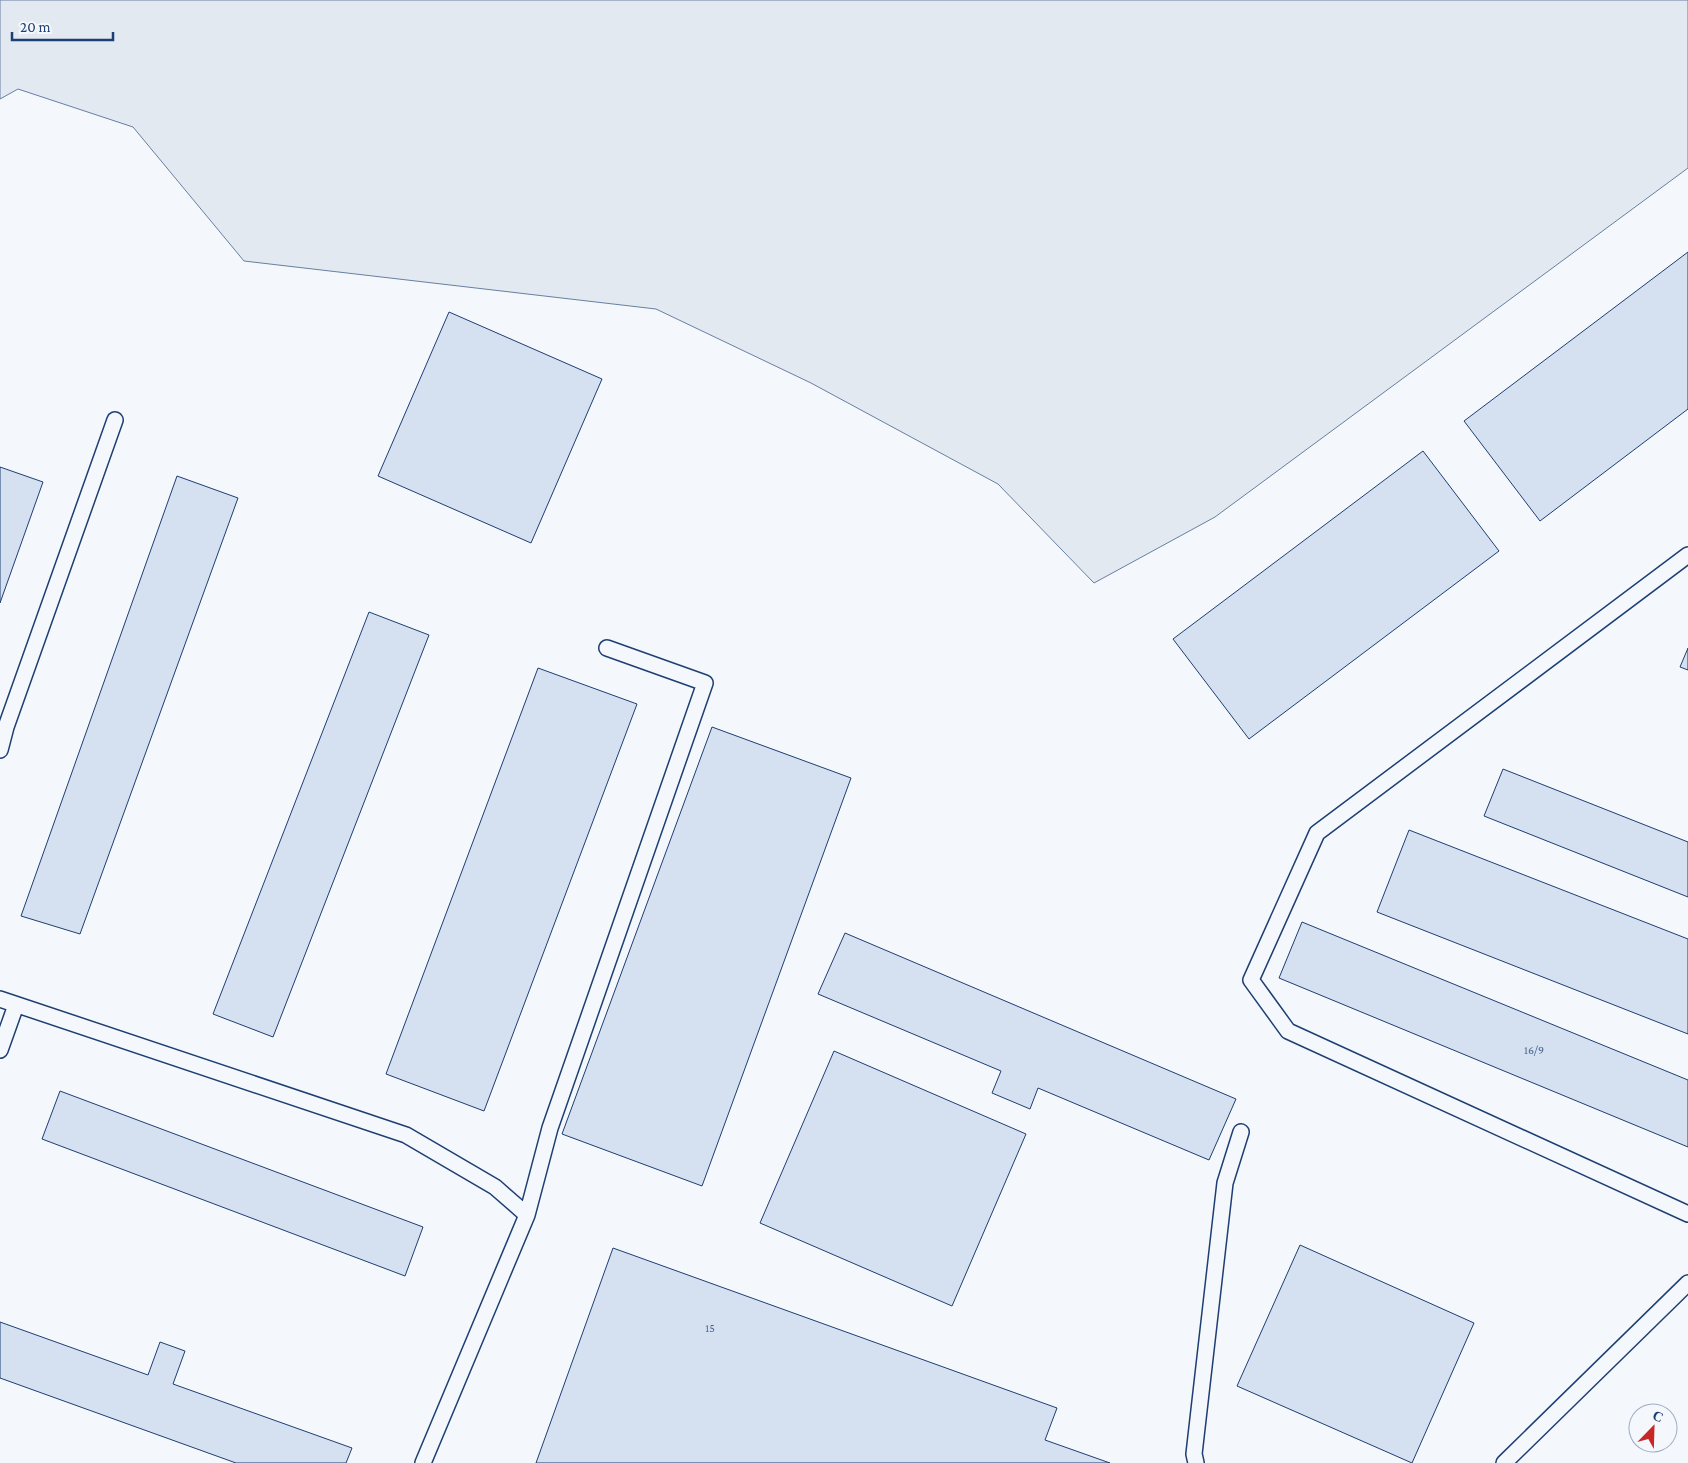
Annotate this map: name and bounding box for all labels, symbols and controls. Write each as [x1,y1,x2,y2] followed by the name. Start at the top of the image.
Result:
[12,10,114,42] scale bar
[20,19,51,35] text: 20 m
[1524,1043,1544,1057] house number: 16/9
[705,1321,715,1335] house number: 15
[1628,1403,1678,1453] north arrow
[1650,1407,1666,1425] text: С

